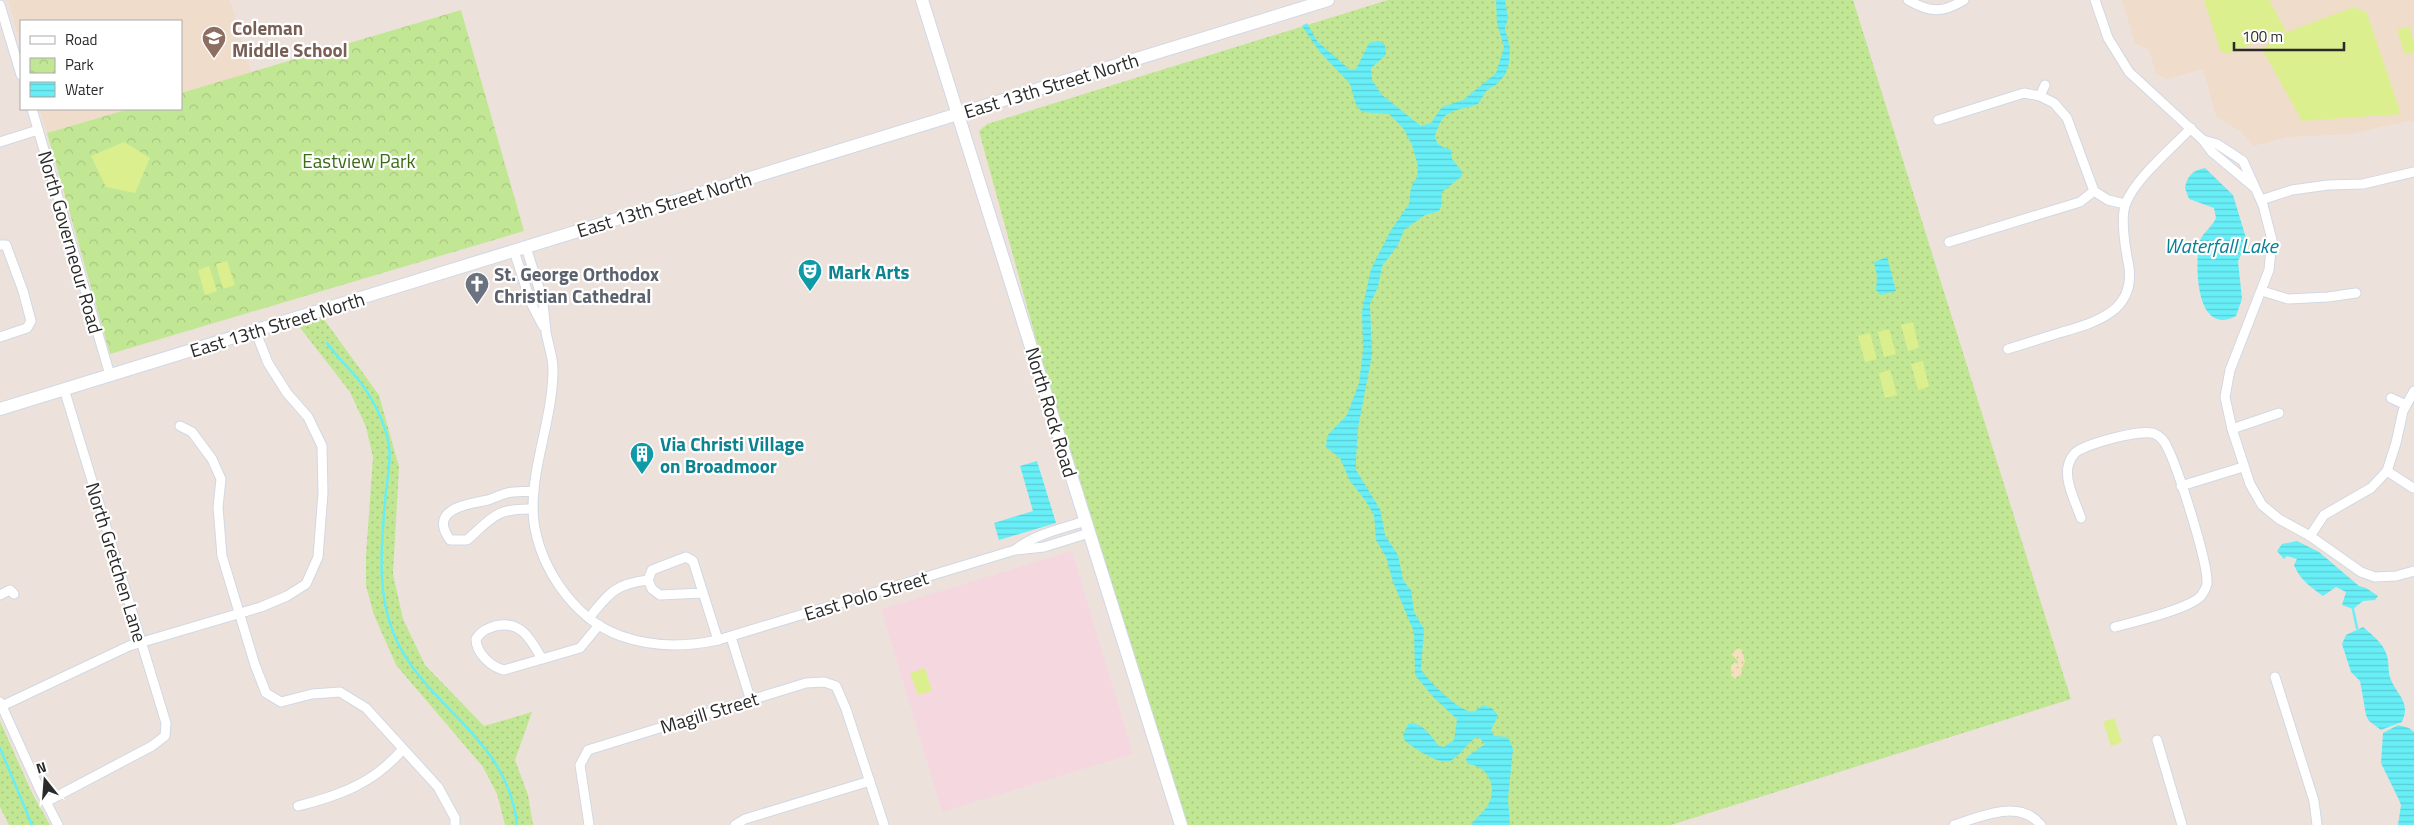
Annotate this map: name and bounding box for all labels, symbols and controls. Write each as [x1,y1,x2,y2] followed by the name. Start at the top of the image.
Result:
[232,13,348,64] place label: Coleman Middle School
[20,20,182,110] legend
[2234,20,2344,52] scale bar
[201,25,227,59] school or university icon: Coleman Middle School
[2242,25,2283,48] text: 100 m
[65,28,97,51] text: Road
[960,45,1142,125] street label: East 13th Street North
[65,53,94,76] text: Park
[65,78,104,101] text: Water
[302,146,416,175] park label: Eastview Park
[31,147,111,337] street label: North Governeour Road
[573,164,755,244] street label: East 13th Street North
[2164,230,2279,261] water label: Waterfall Lake
[828,257,909,286] place label: Mark Arts
[797,258,823,292] theatre icon: Mark Arts
[494,259,659,310] place label: St. George Orthodox Christian Cathedral
[464,271,490,305] church icon: St. George Orthodox Christian Cathedral
[186,284,368,364] street label: East 13th Street North
[1018,343,1086,481] street label: North Rock Road
[660,429,804,480] place label: Via Christi Village on Broadmoor
[629,441,655,475] building icon: Via Christi Village on Broadmoor
[79,479,155,645] street label: North Gretchen Lane
[800,562,932,628] street label: East Polo Street
[656,683,762,741] street label: Magill Street
[20,755,70,805] north arrow
[33,756,49,779] text: N

